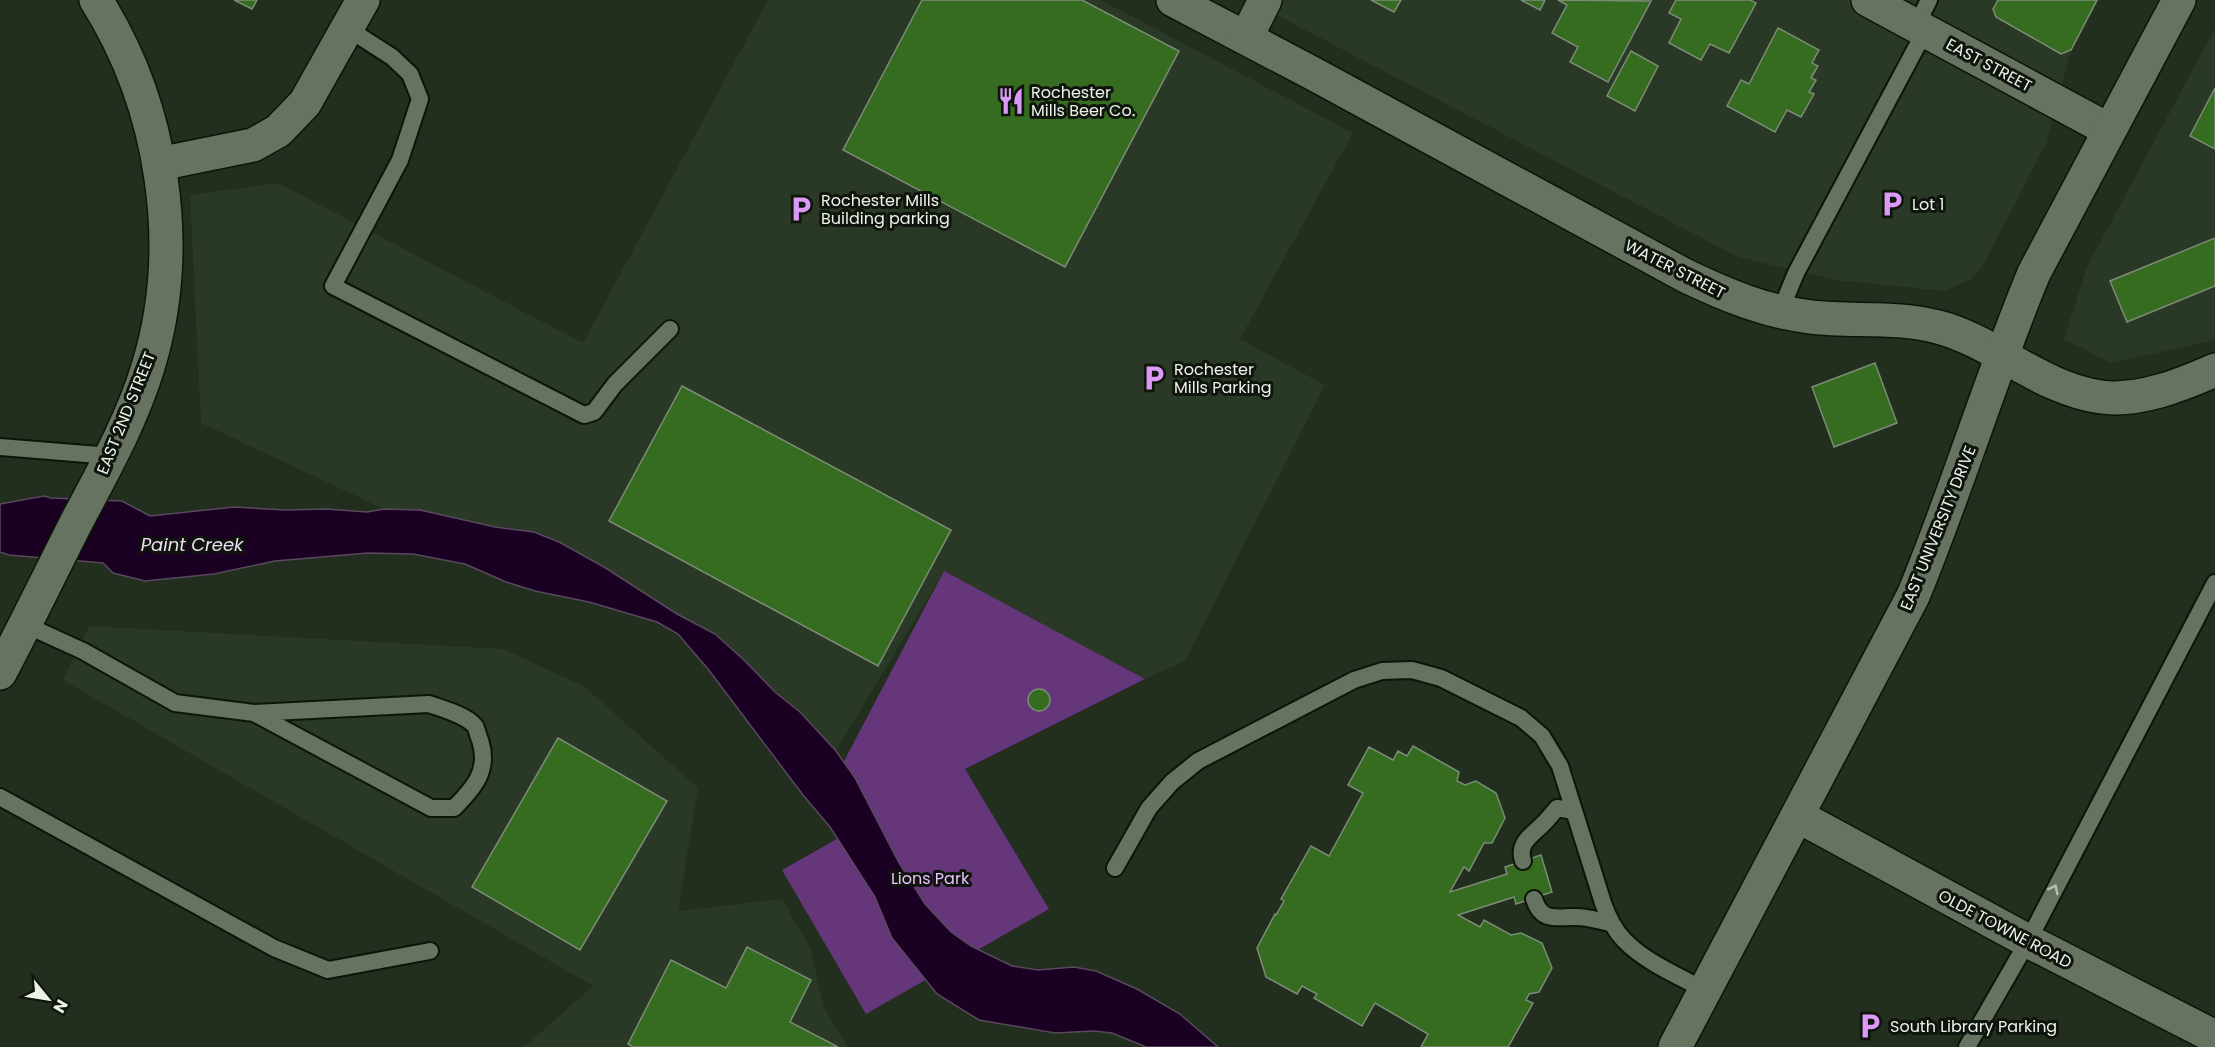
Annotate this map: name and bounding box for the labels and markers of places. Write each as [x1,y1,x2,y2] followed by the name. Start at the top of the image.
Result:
[1031,81,1135,122] place label: Rochester Mills Beer Co.
[996,86,1026,116] restaurant icon: Rochester Mills Beer Co.
[821,189,950,230] place label: Rochester Mills Building parking
[1877,189,1907,219] parking icon: Lot 1
[1912,193,1944,216] place label: Lot 1
[786,194,816,224] parking icon: Rochester Mills Building parking
[1174,358,1272,399] place label: Rochester Mills Parking
[1139,363,1169,393] parking icon: Rochester Mills Parking
[1855,1011,1885,1041] parking icon: South Library Parking
[1890,1015,2057,1038] place label: South Library Parking

